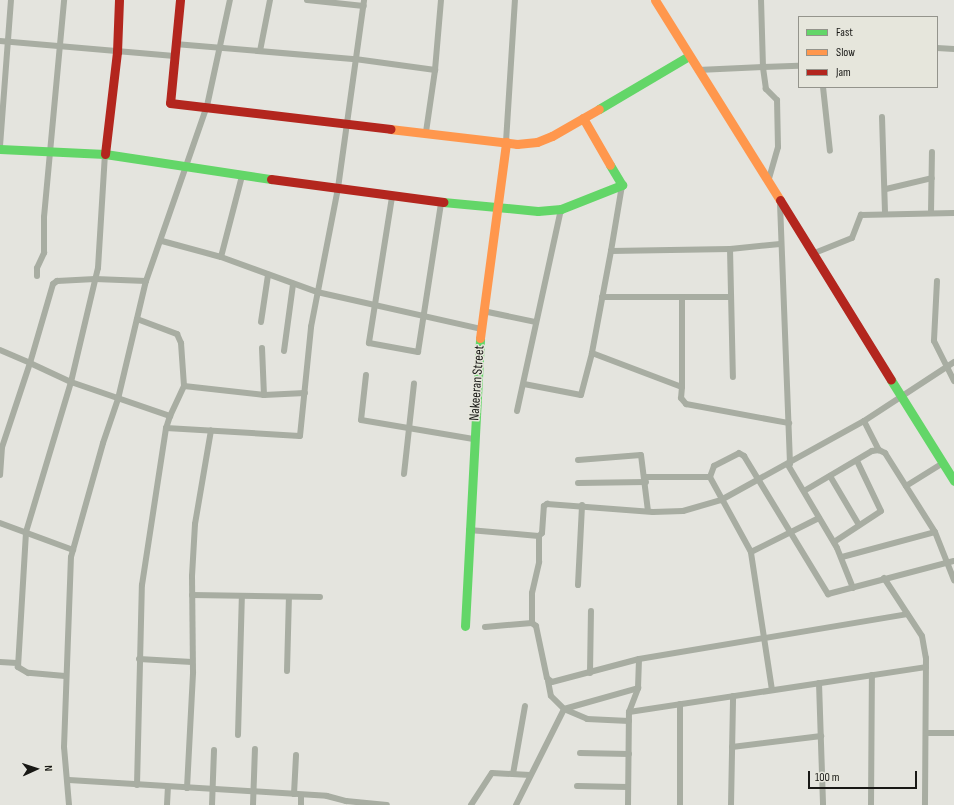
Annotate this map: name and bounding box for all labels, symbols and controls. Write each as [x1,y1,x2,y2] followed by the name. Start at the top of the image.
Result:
[798,16,938,88] legend
[836,25,853,40] text: Fast
[836,45,855,60] text: Slow
[836,65,851,80] text: Jam
[466,345,488,421] street label: Nakeeran Street
[16,749,56,789] north arrow
[810,763,919,789] scale bar
[42,765,55,772] text: N
[815,770,840,785] text: 100 m

